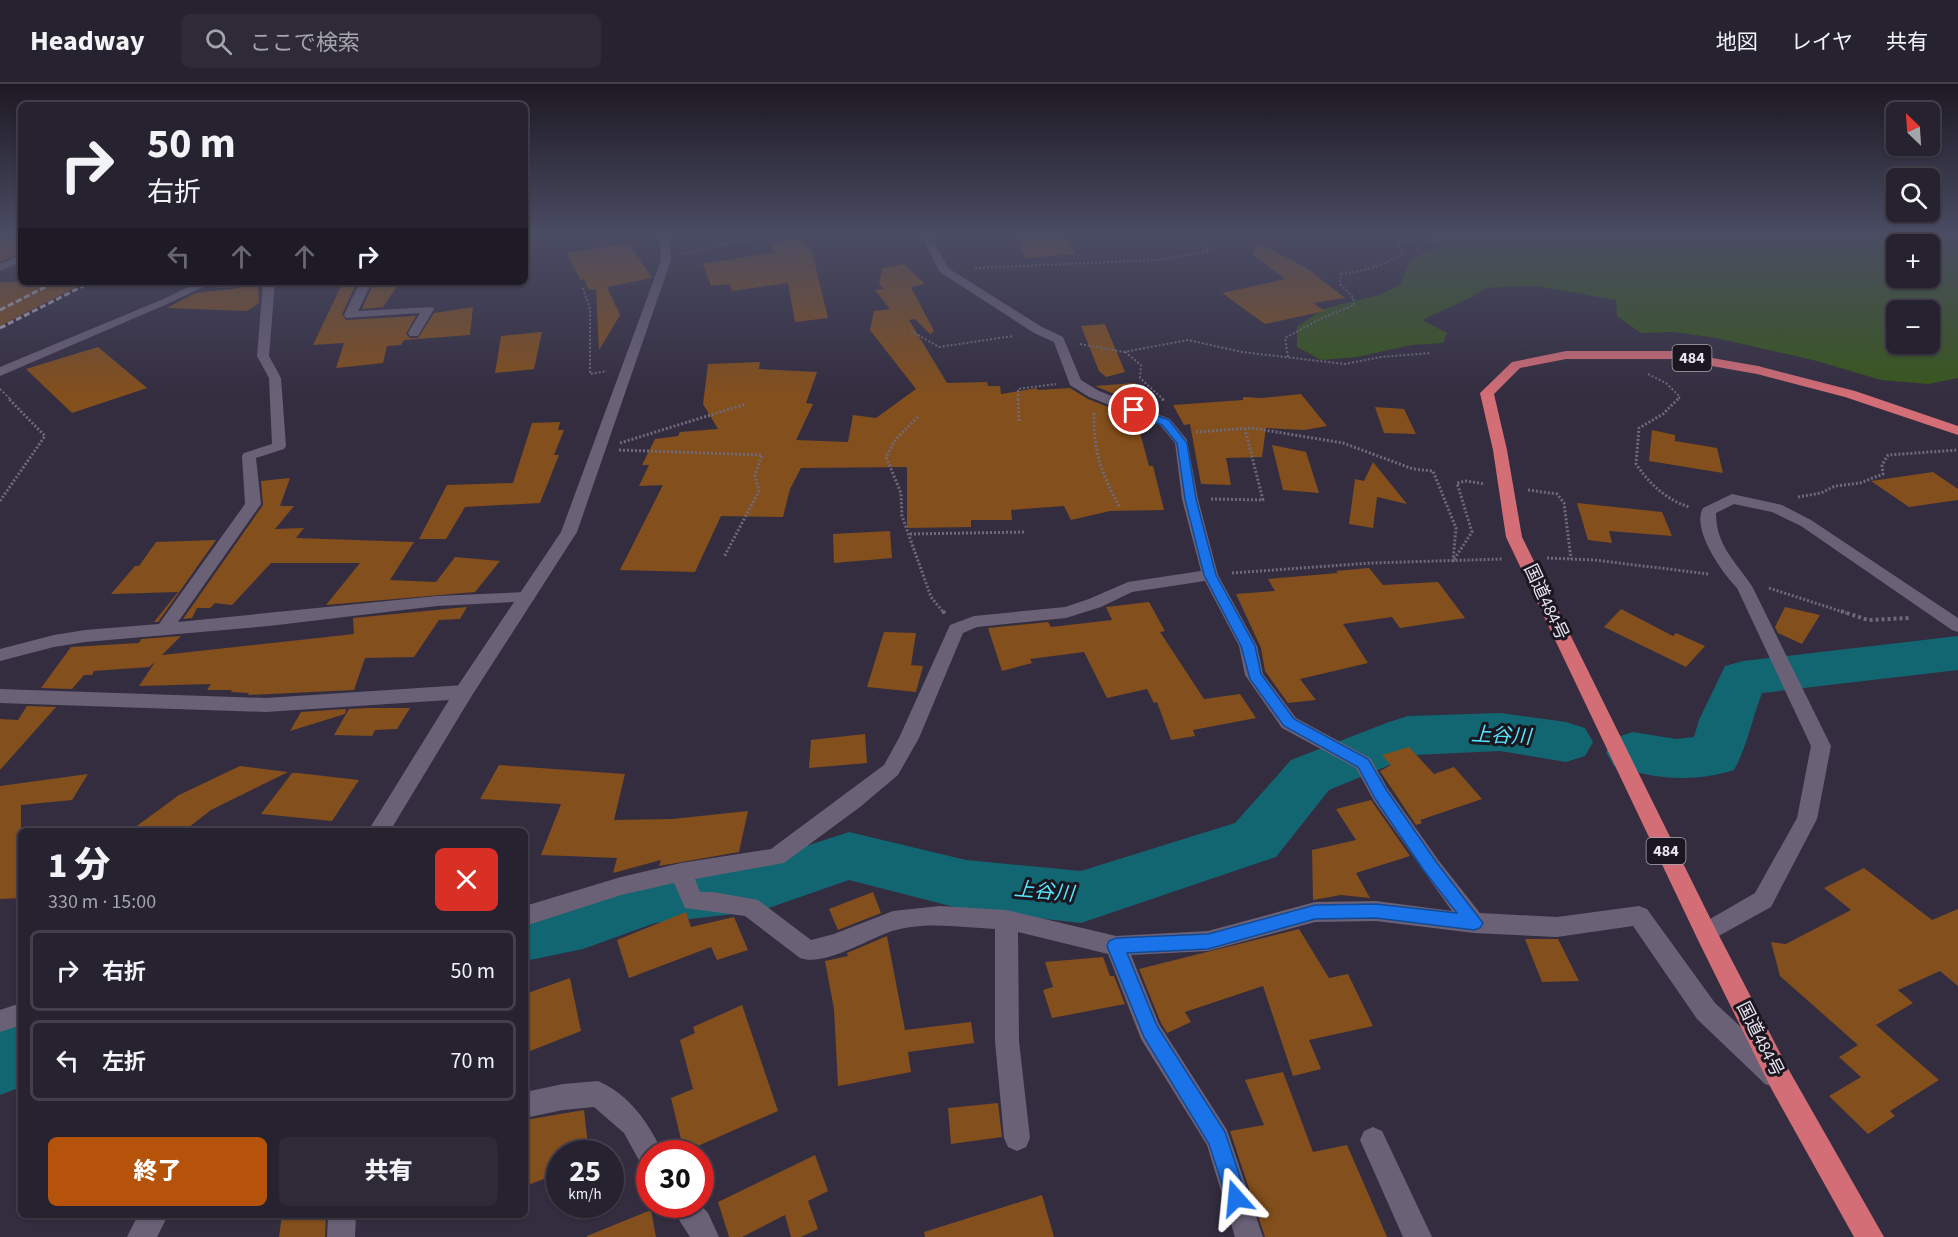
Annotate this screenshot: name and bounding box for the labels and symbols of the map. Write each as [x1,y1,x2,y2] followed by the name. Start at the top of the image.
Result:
[1886,102,1940,156] north arrow
[1672,345,1712,371] road number: 484
[1108,384,1159,435] pin
[1518,560,1574,644] street label: 国道484号
[1470,720,1534,752] water label: 上谷川
[1646,838,1686,864] road number: 484
[1013,875,1077,909] water label: 上谷川
[1731,997,1789,1081] street label: 国道484号
[636,1140,714,1218] speed limit sign: 30
[1204,1166,1268,1230] position arrow

